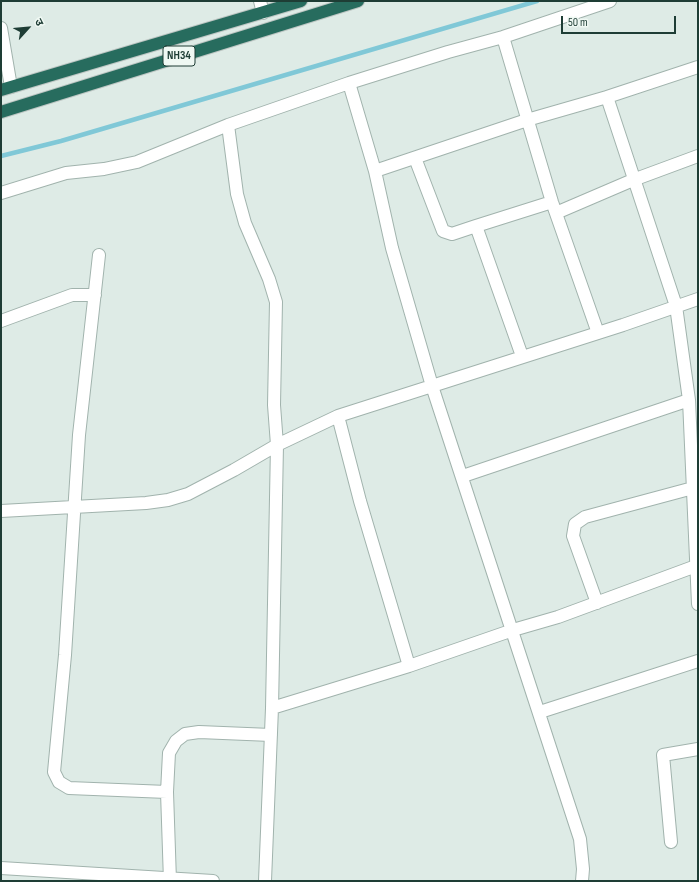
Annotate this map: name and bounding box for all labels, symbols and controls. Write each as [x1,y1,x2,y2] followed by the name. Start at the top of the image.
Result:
[8,8,48,48] north arrow
[563,8,678,34] scale bar
[568,15,588,30] text: 50 m
[32,17,46,28] text: उ
[163,46,195,66] road number: NH34

